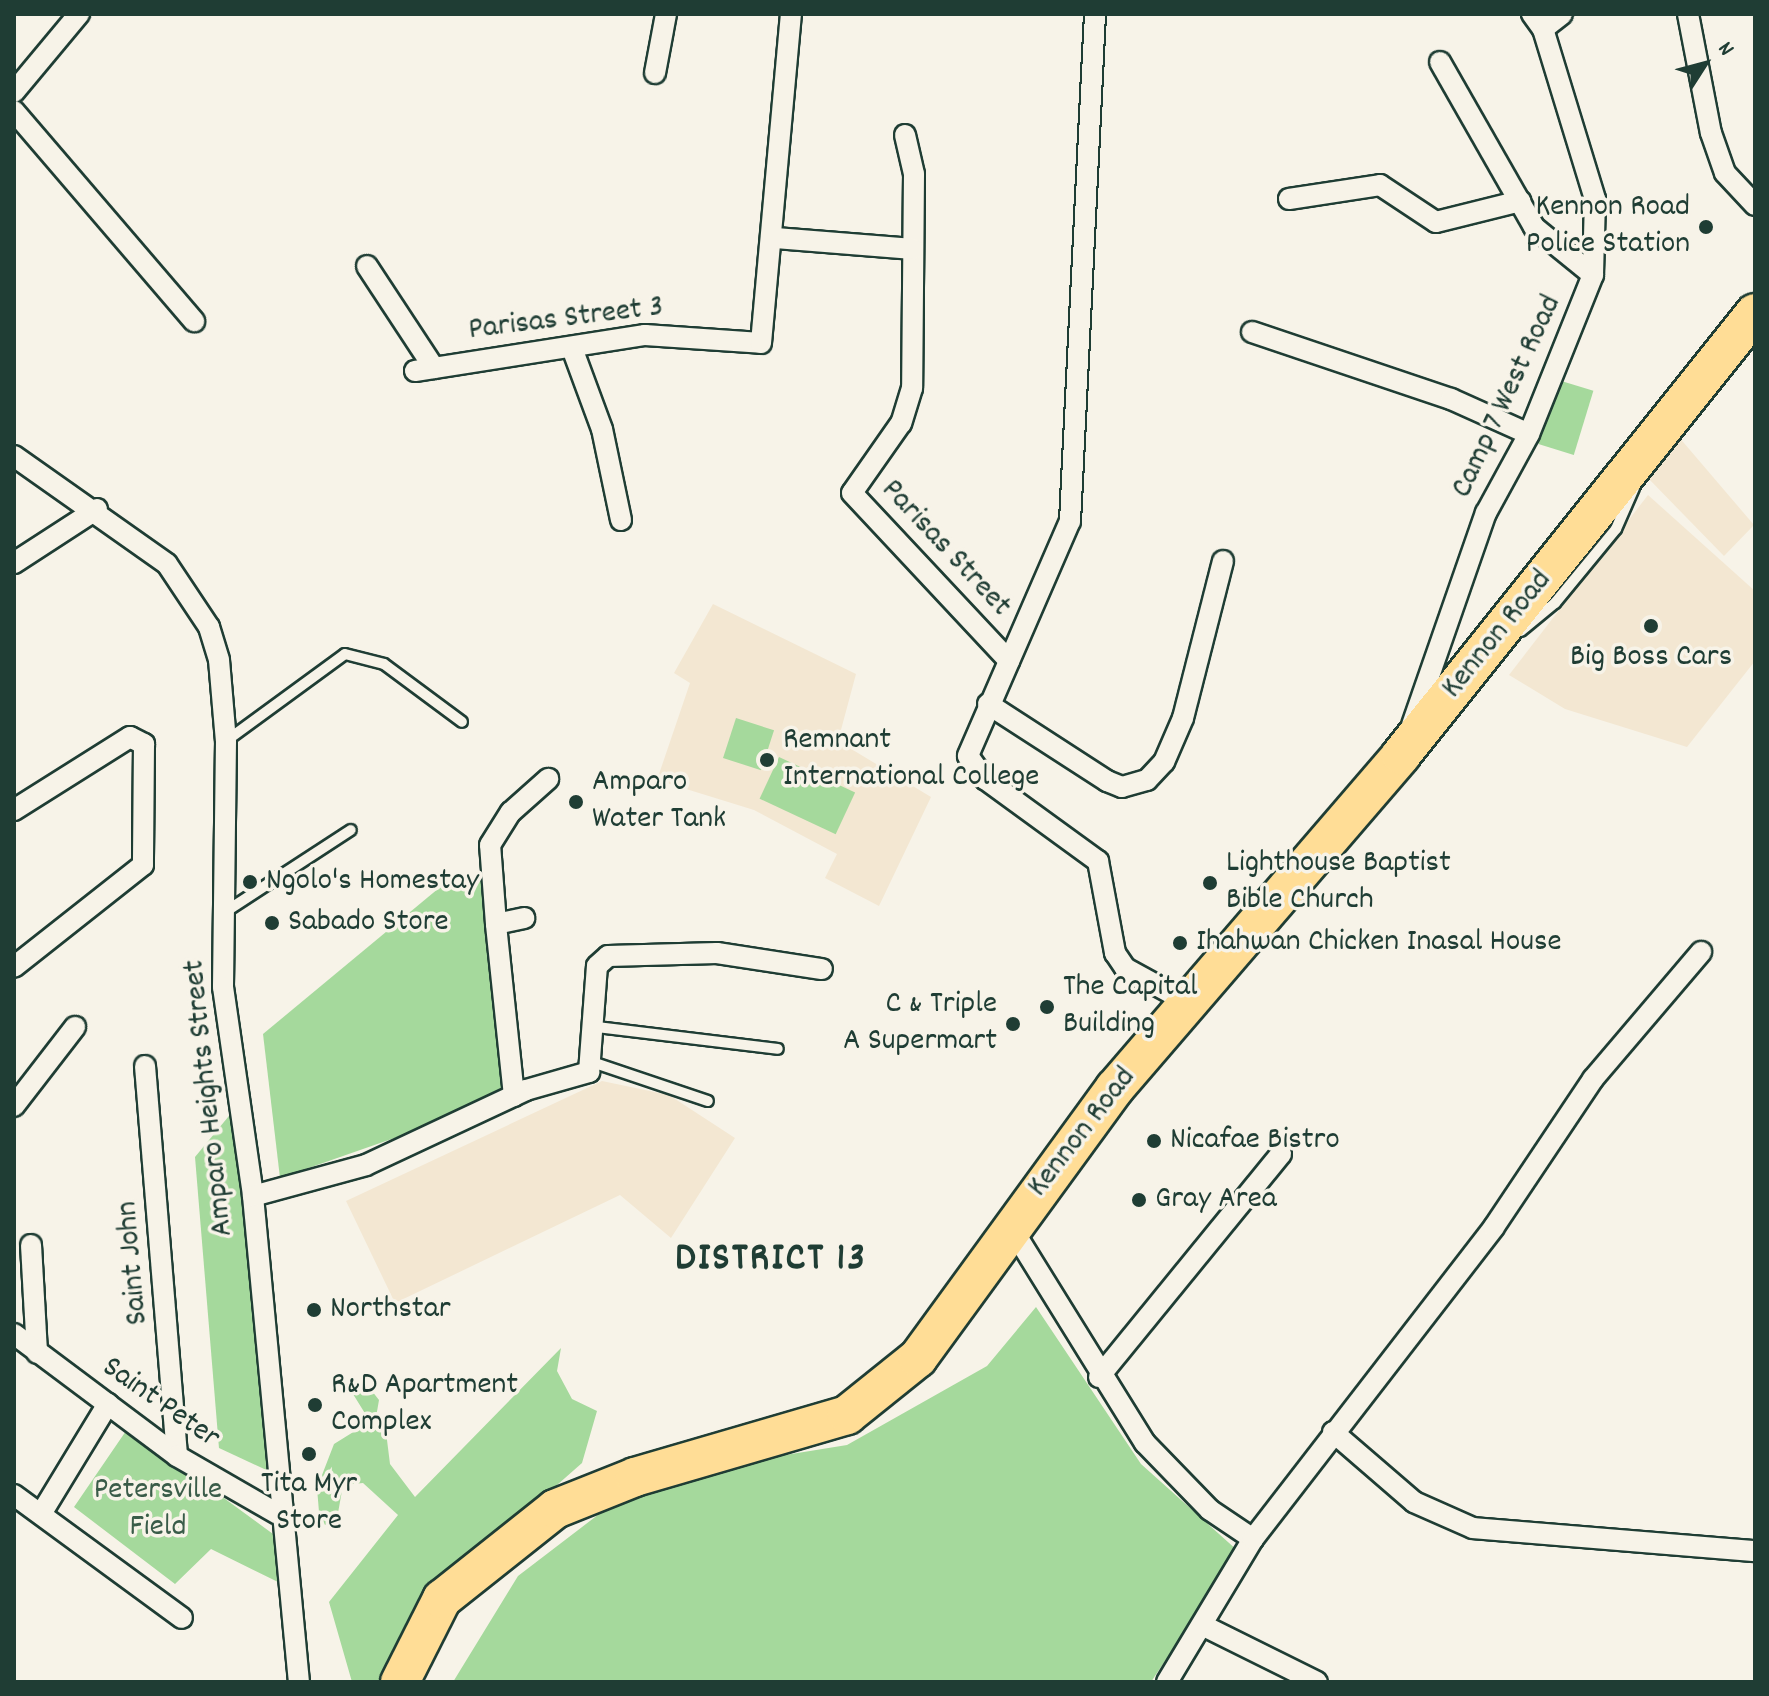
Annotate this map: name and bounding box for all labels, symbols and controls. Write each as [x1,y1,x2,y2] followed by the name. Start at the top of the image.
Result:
[1665,24,1745,104] north arrow
[1709,36,1741,63] text: N
[1526,190,1690,265] place label: Kennon Road Police Station
[1697,218,1715,236] marker: Kennon Road Police Station
[466,289,666,351] street label: Parisas Street 3
[1444,289,1572,505] street label: Camp 7 West Road
[872,472,1018,626] street label: Parisas Street
[1434,563,1562,707] street label: Kennon Road
[1642,617,1660,635] marker: Big Boss Cars
[1570,639,1732,677] place label: Big Boss Cars
[783,723,1039,798] place label: Remnant International College
[758,751,776,769] marker: Remnant International College
[592,765,726,840] place label: Amparo Water Tank
[567,793,585,811] marker: Amparo Water Tank
[1226,846,1451,921] place label: Lighthouse Baptist Bible Church
[266,863,479,901] place label: Ngolo's Homestay
[241,873,259,891] marker: Ngolo's Homestay
[1201,874,1219,892] marker: Lighthouse Baptist Bible Church
[288,904,449,942] place label: Sabado Store
[263,914,281,932] marker: Sabado Store
[1196,924,1562,962] place label: Ihahwan Chicken Inasal House
[1171,934,1189,952] marker: Ihahwan Chicken Inasal House
[176,958,244,1238] street label: Amparo Heights Street
[1063,970,1198,1045] place label: The Capital Building
[843,987,997,1062] place label: C & Triple A Supermart
[1038,998,1056,1016] marker: The Capital Building
[1004,1015,1022,1033] marker: C & Triple A Supermart
[1020,1060,1146,1206] street label: Kennon Road
[1170,1122,1340,1160] place label: Nicafae Bistro
[1145,1132,1163,1150] marker: Nicafae Bistro
[1155,1181,1277,1219] place label: Gray Area
[1130,1191,1148,1209] marker: Gray Area
[109,1199,159,1327] street label: Saint John
[675,1237,867,1285] district label: DISTRICT 13
[330,1291,451,1329] place label: Northstar
[305,1301,323,1319] marker: Northstar
[94,1349,226,1459] street label: Saint Peter
[331,1368,518,1443] place label: R&D Apartment Complex
[306,1396,324,1414] marker: R&D Apartment Complex
[300,1445,318,1463] marker: Tita Myr Store
[261,1467,357,1542] place label: Tita Myr Store
[94,1473,222,1548] park label: Petersville Field

